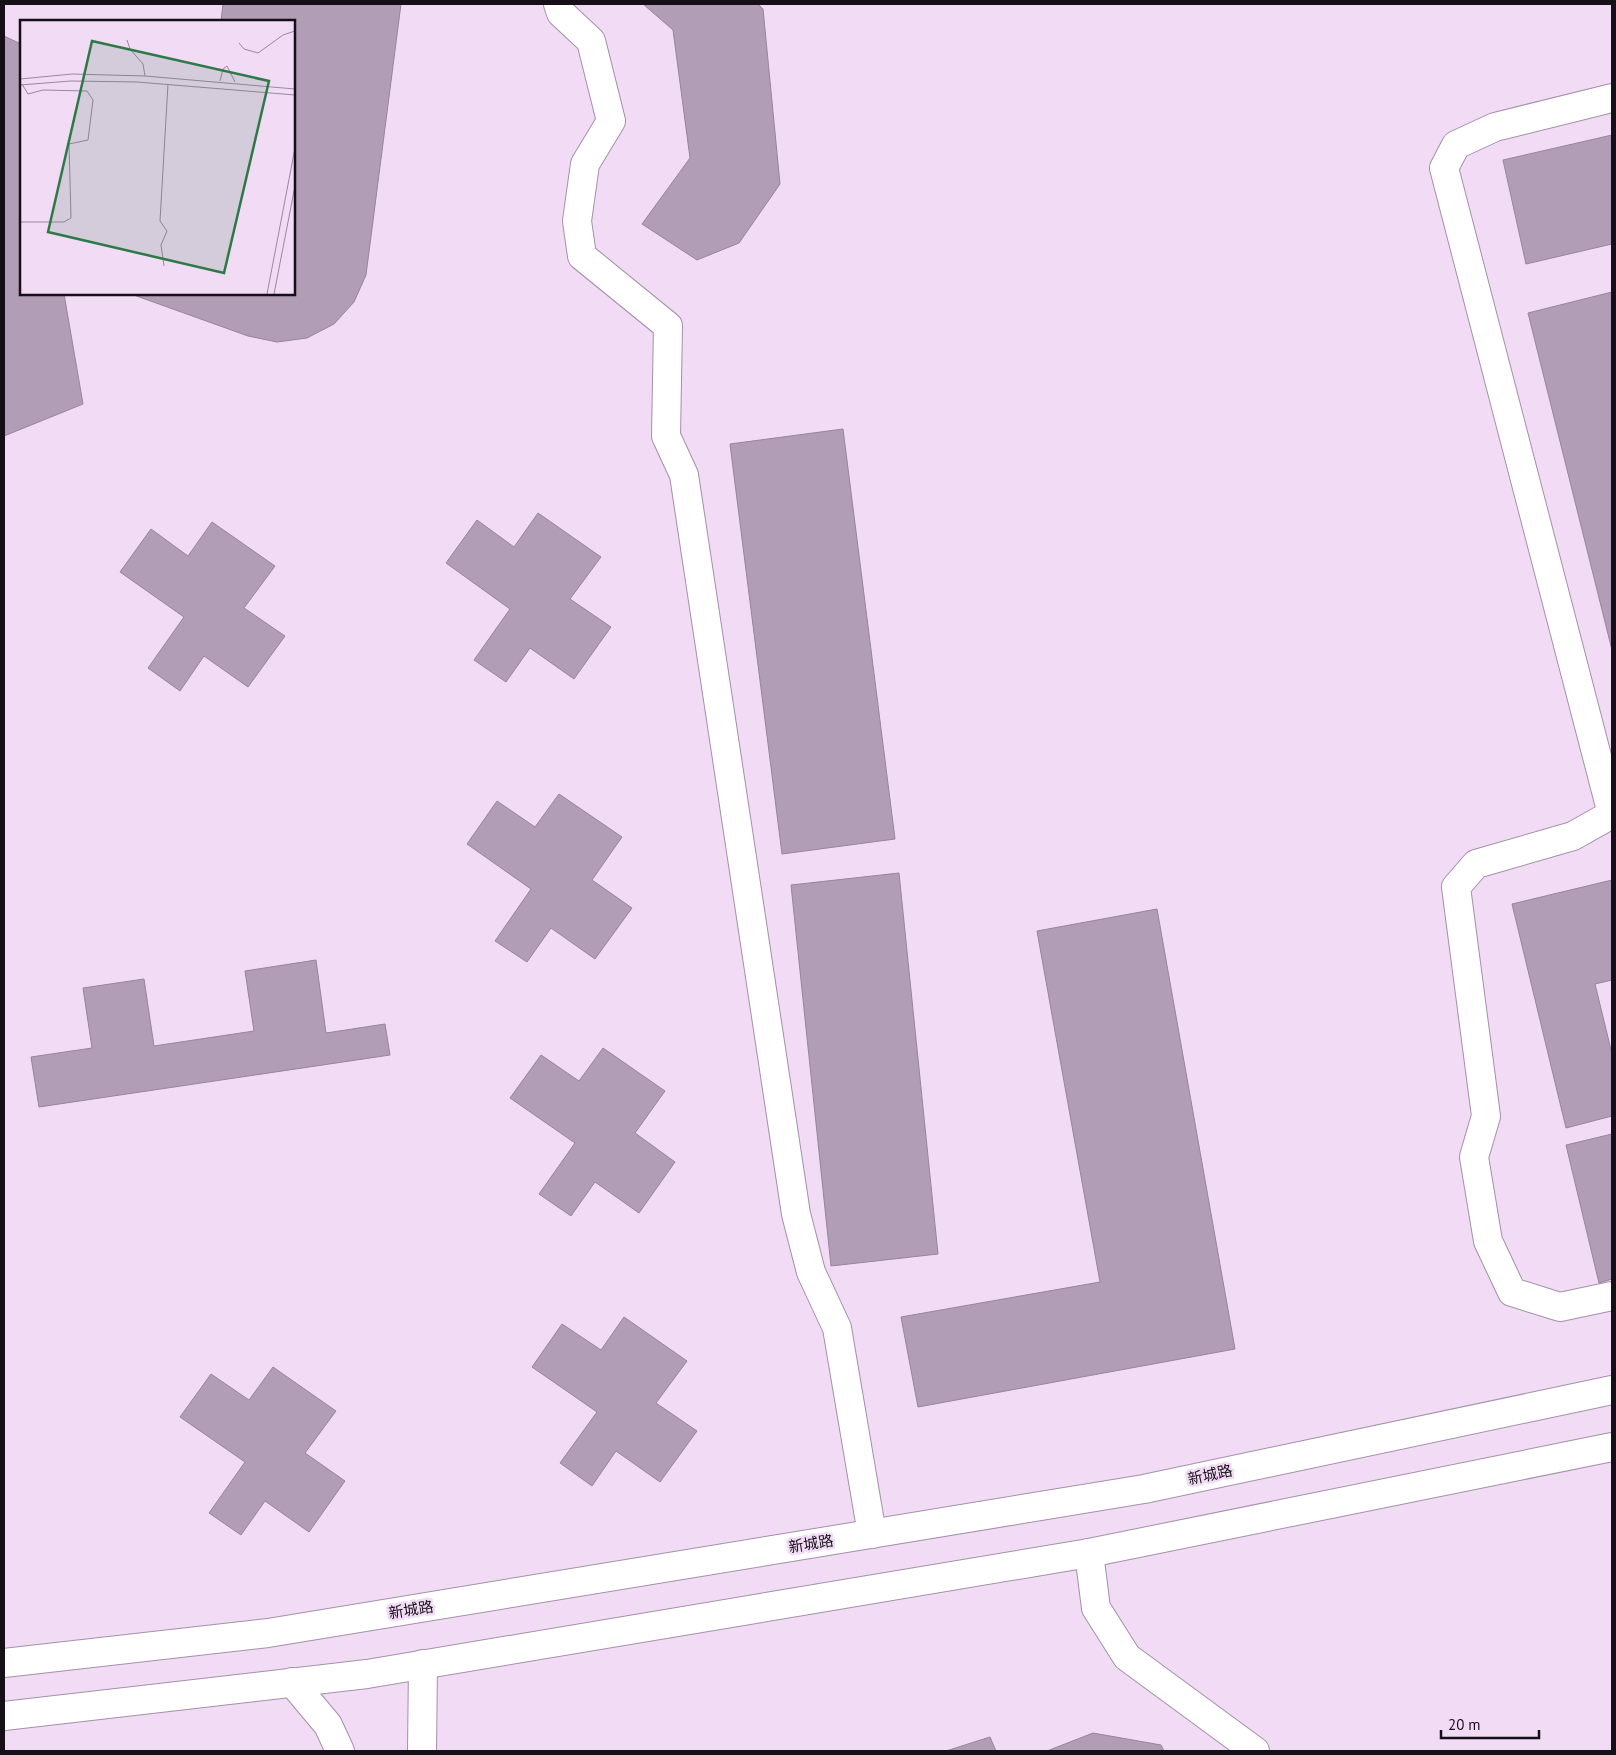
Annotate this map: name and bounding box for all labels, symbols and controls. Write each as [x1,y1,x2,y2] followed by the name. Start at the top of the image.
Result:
[20,20,295,295] inset map
[1186,1461,1234,1488] street label: 新城路
[787,1531,835,1556] street label: 新城路
[387,1597,435,1622] street label: 新城路
[1441,1708,1538,1740] scale bar
[1448,1715,1481,1734] text: 20 m

